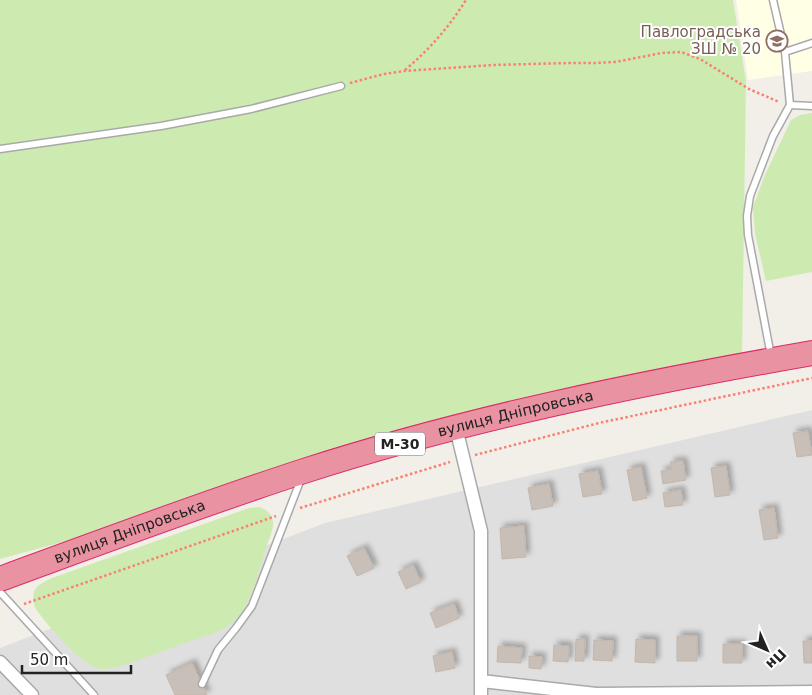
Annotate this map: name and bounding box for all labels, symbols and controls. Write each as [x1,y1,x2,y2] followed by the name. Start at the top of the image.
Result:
[641,23,761,58] place label: Павлоградська ЗШ № 20
[765,29,789,53] school or university icon: Павлоградська ЗШ № 20
[436,386,595,441] street label: вулиця Дніпровська
[375,432,425,456] road number: М-30
[52,496,208,567] street label: вулиця Дніпровська
[742,625,792,675] north arrow
[22,642,131,674] scale bar
[763,646,789,672] text: Пн
[30,651,68,669] text: 50 m

